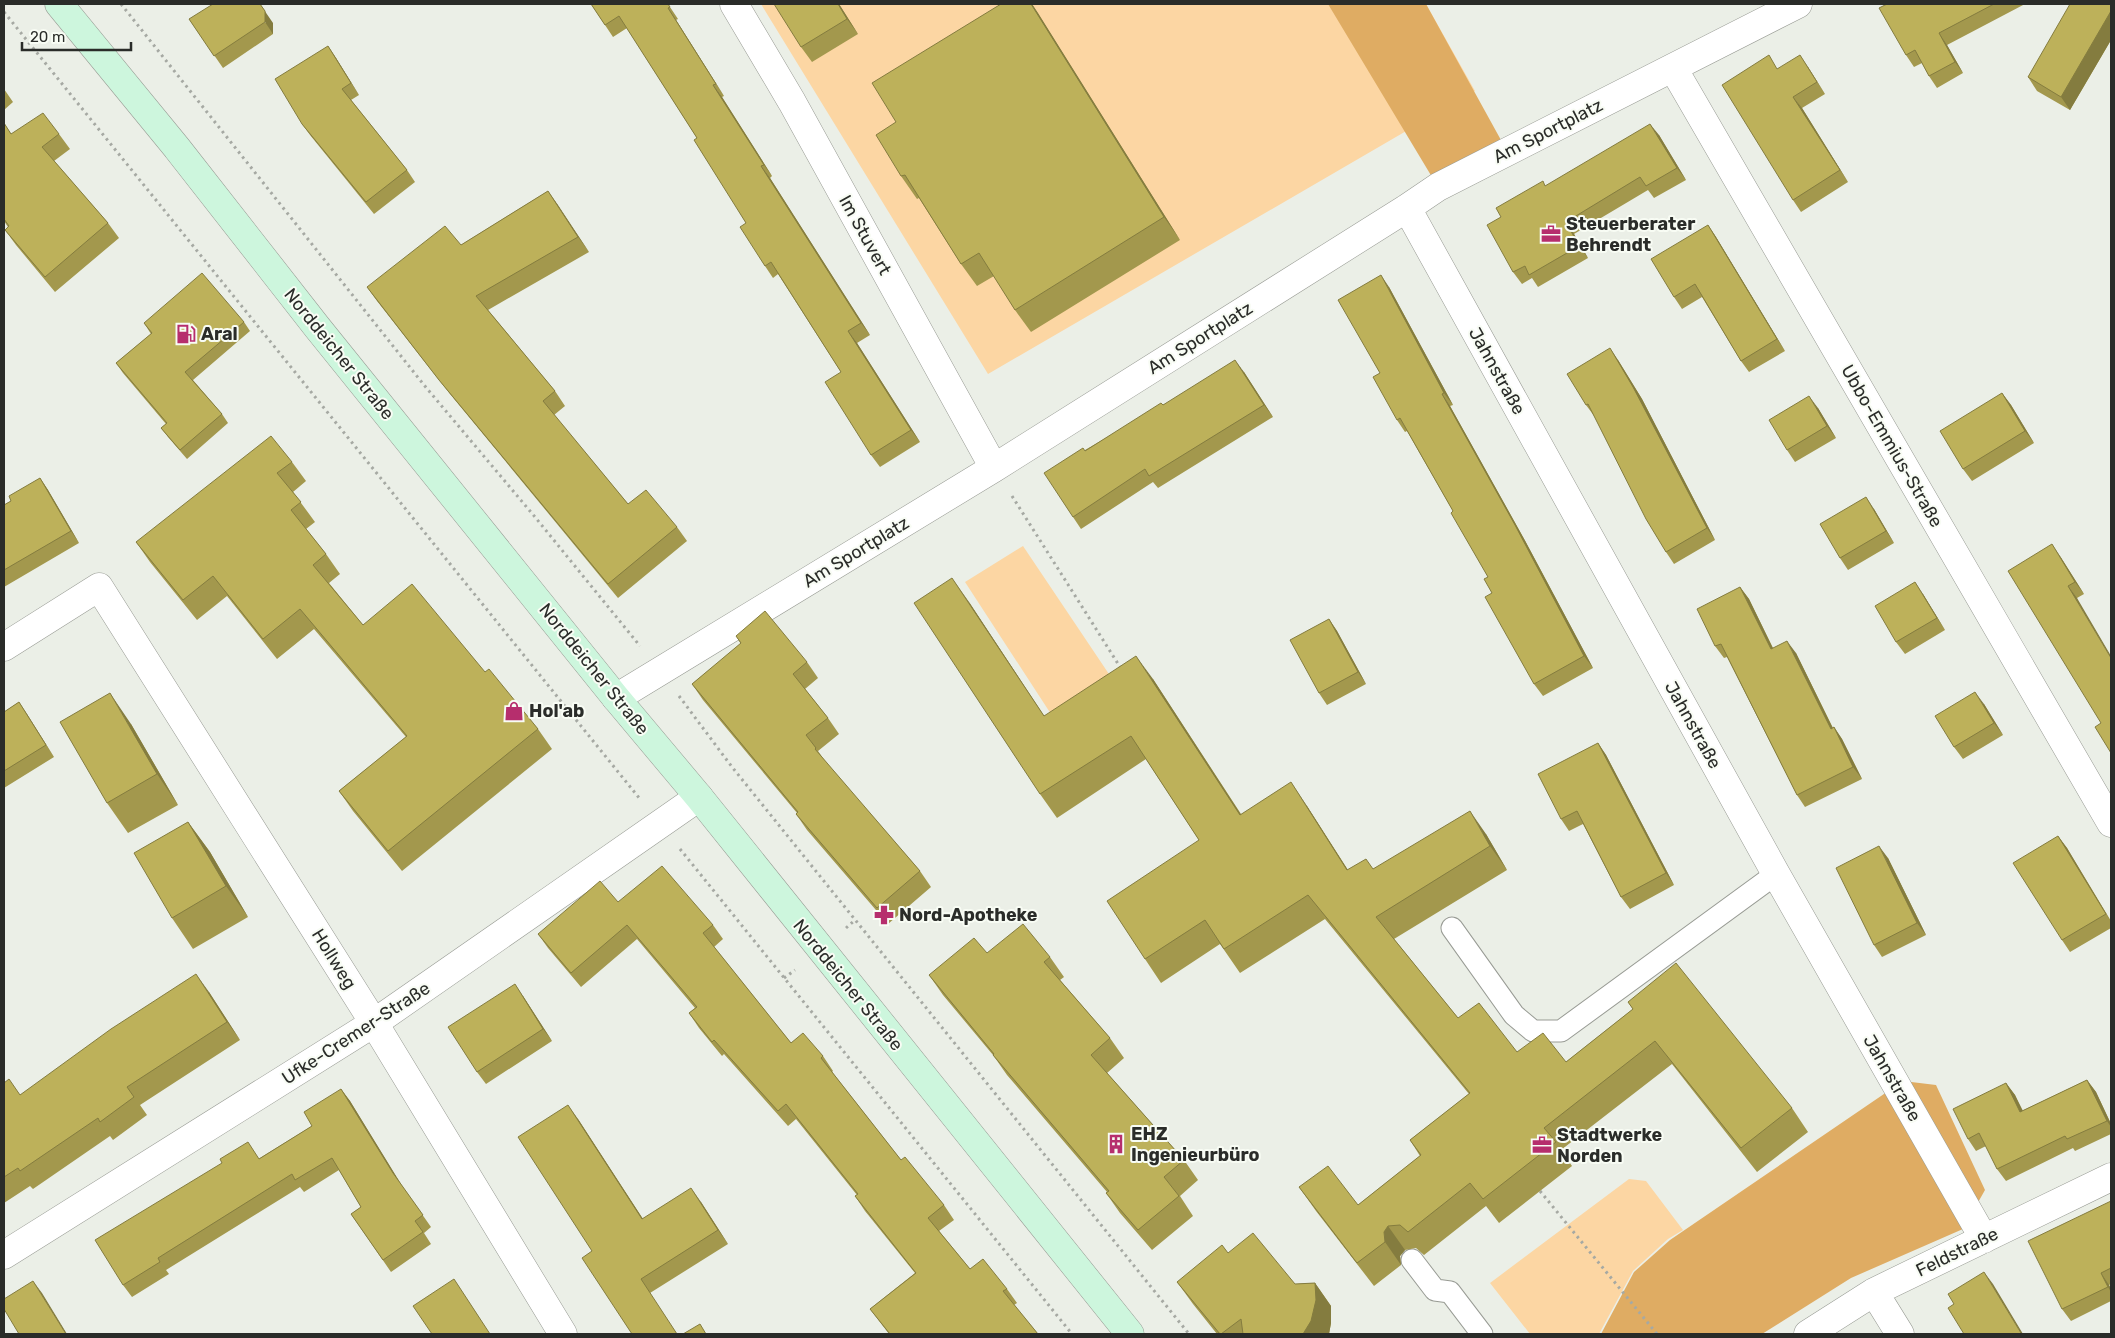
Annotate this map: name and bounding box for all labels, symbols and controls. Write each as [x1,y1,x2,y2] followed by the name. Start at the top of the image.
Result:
[22,20,131,52] scale bar
[30,28,65,46] text: 20 m
[1490,94,1606,168] street label: Am Sportplatz
[834,191,896,279] street label: Im Stuvert
[1566,213,1695,256] place label: Steuerberater Behrendt
[1540,223,1562,245] office icon: Steuerberater Behrendt
[279,284,399,424] street label: Norddeicher Straße
[1143,297,1257,379] street label: Am Sportplatz
[175,323,197,345] fuel station icon: Aral
[201,323,238,345] place label: Aral
[1464,323,1530,419] street label: Jahnstraße
[1836,361,1948,531] street label: Ubbo-Emmius-Straße
[799,512,913,592] street label: Am Sportplatz
[534,599,654,739] street label: Norddeicher Straße
[1660,677,1726,773] street label: Jahnstraße
[503,700,525,722] shop icon: Hol'ab
[529,700,584,722] place label: Hol'ab
[873,904,895,926] pharmacy icon: Nord-Apotheke
[899,904,1038,926] place label: Nord-Apotheke
[788,915,908,1055] street label: Norddeicher Straße
[307,925,361,993] street label: Hollweg
[278,977,434,1089] street label: Ufke-Cremer-Straße
[1858,1031,1926,1125] street label: Jahnstraße
[1131,1123,1260,1166] place label: EHZ Ingenieurbüro
[1557,1124,1663,1167] place label: Stadtwerke Norden
[1105,1133,1127,1155] building icon: EHZ Ingenieurbüro
[1531,1134,1553,1156] office icon: Stadtwerke Norden
[1912,1223,2002,1281] street label: Feldstraße

